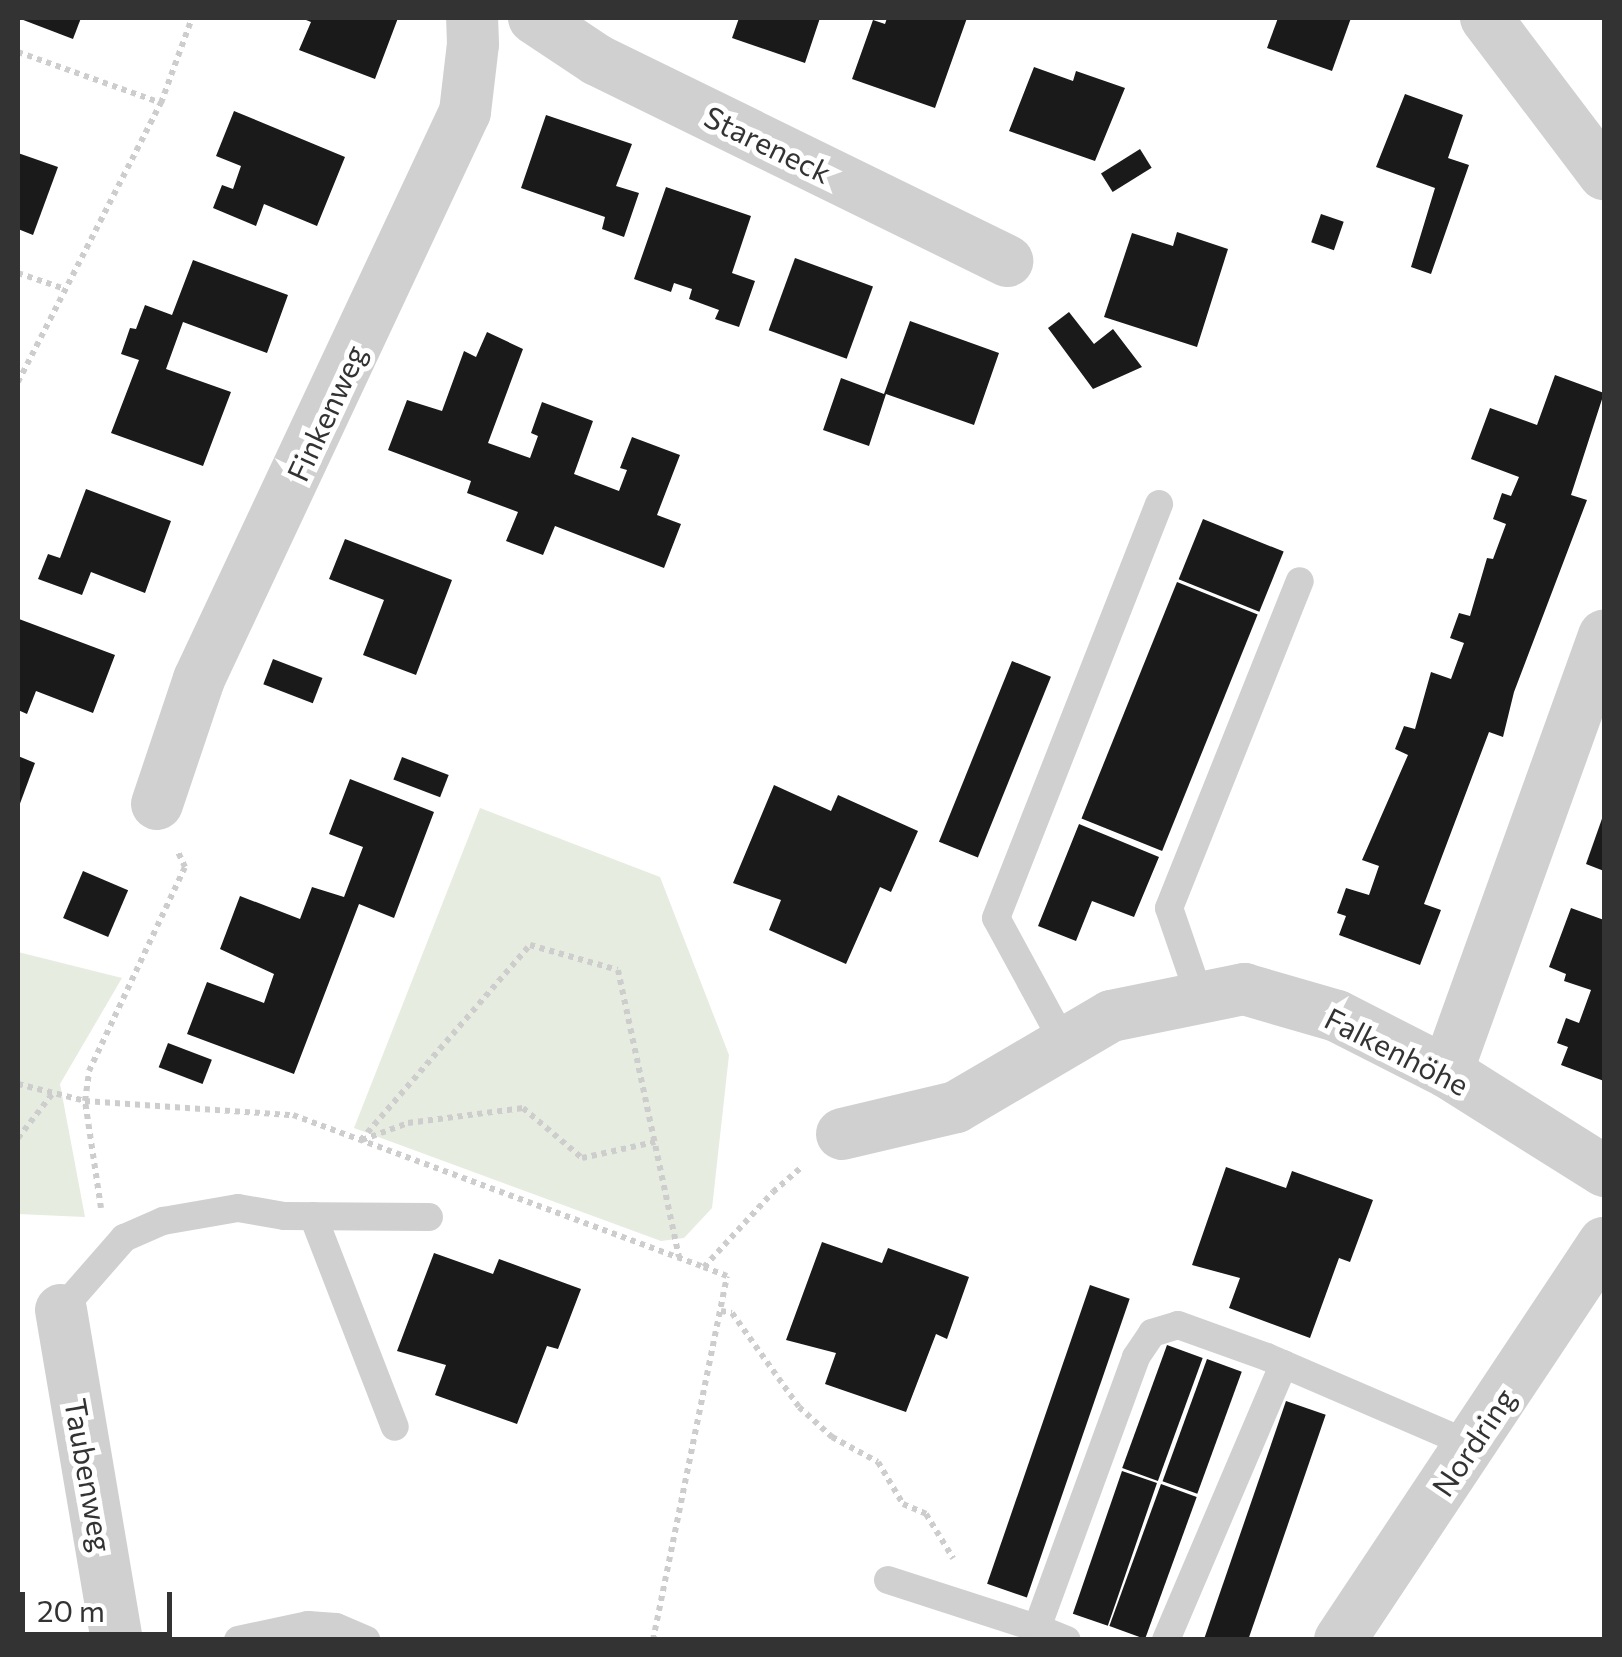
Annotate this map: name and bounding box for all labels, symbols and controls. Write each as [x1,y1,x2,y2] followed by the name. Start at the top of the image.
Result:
[699,98,837,190] street label: Stareneck
[279,339,373,487] street label: Finkenweg
[1319,999,1475,1103] street label: Falkenhöhe
[1424,1381,1522,1503] street label: Nordring
[58,1396,120,1554] street label: Taubenweg
[25,1572,178,1634] scale bar
[37,1591,105,1628] text: 20 m

